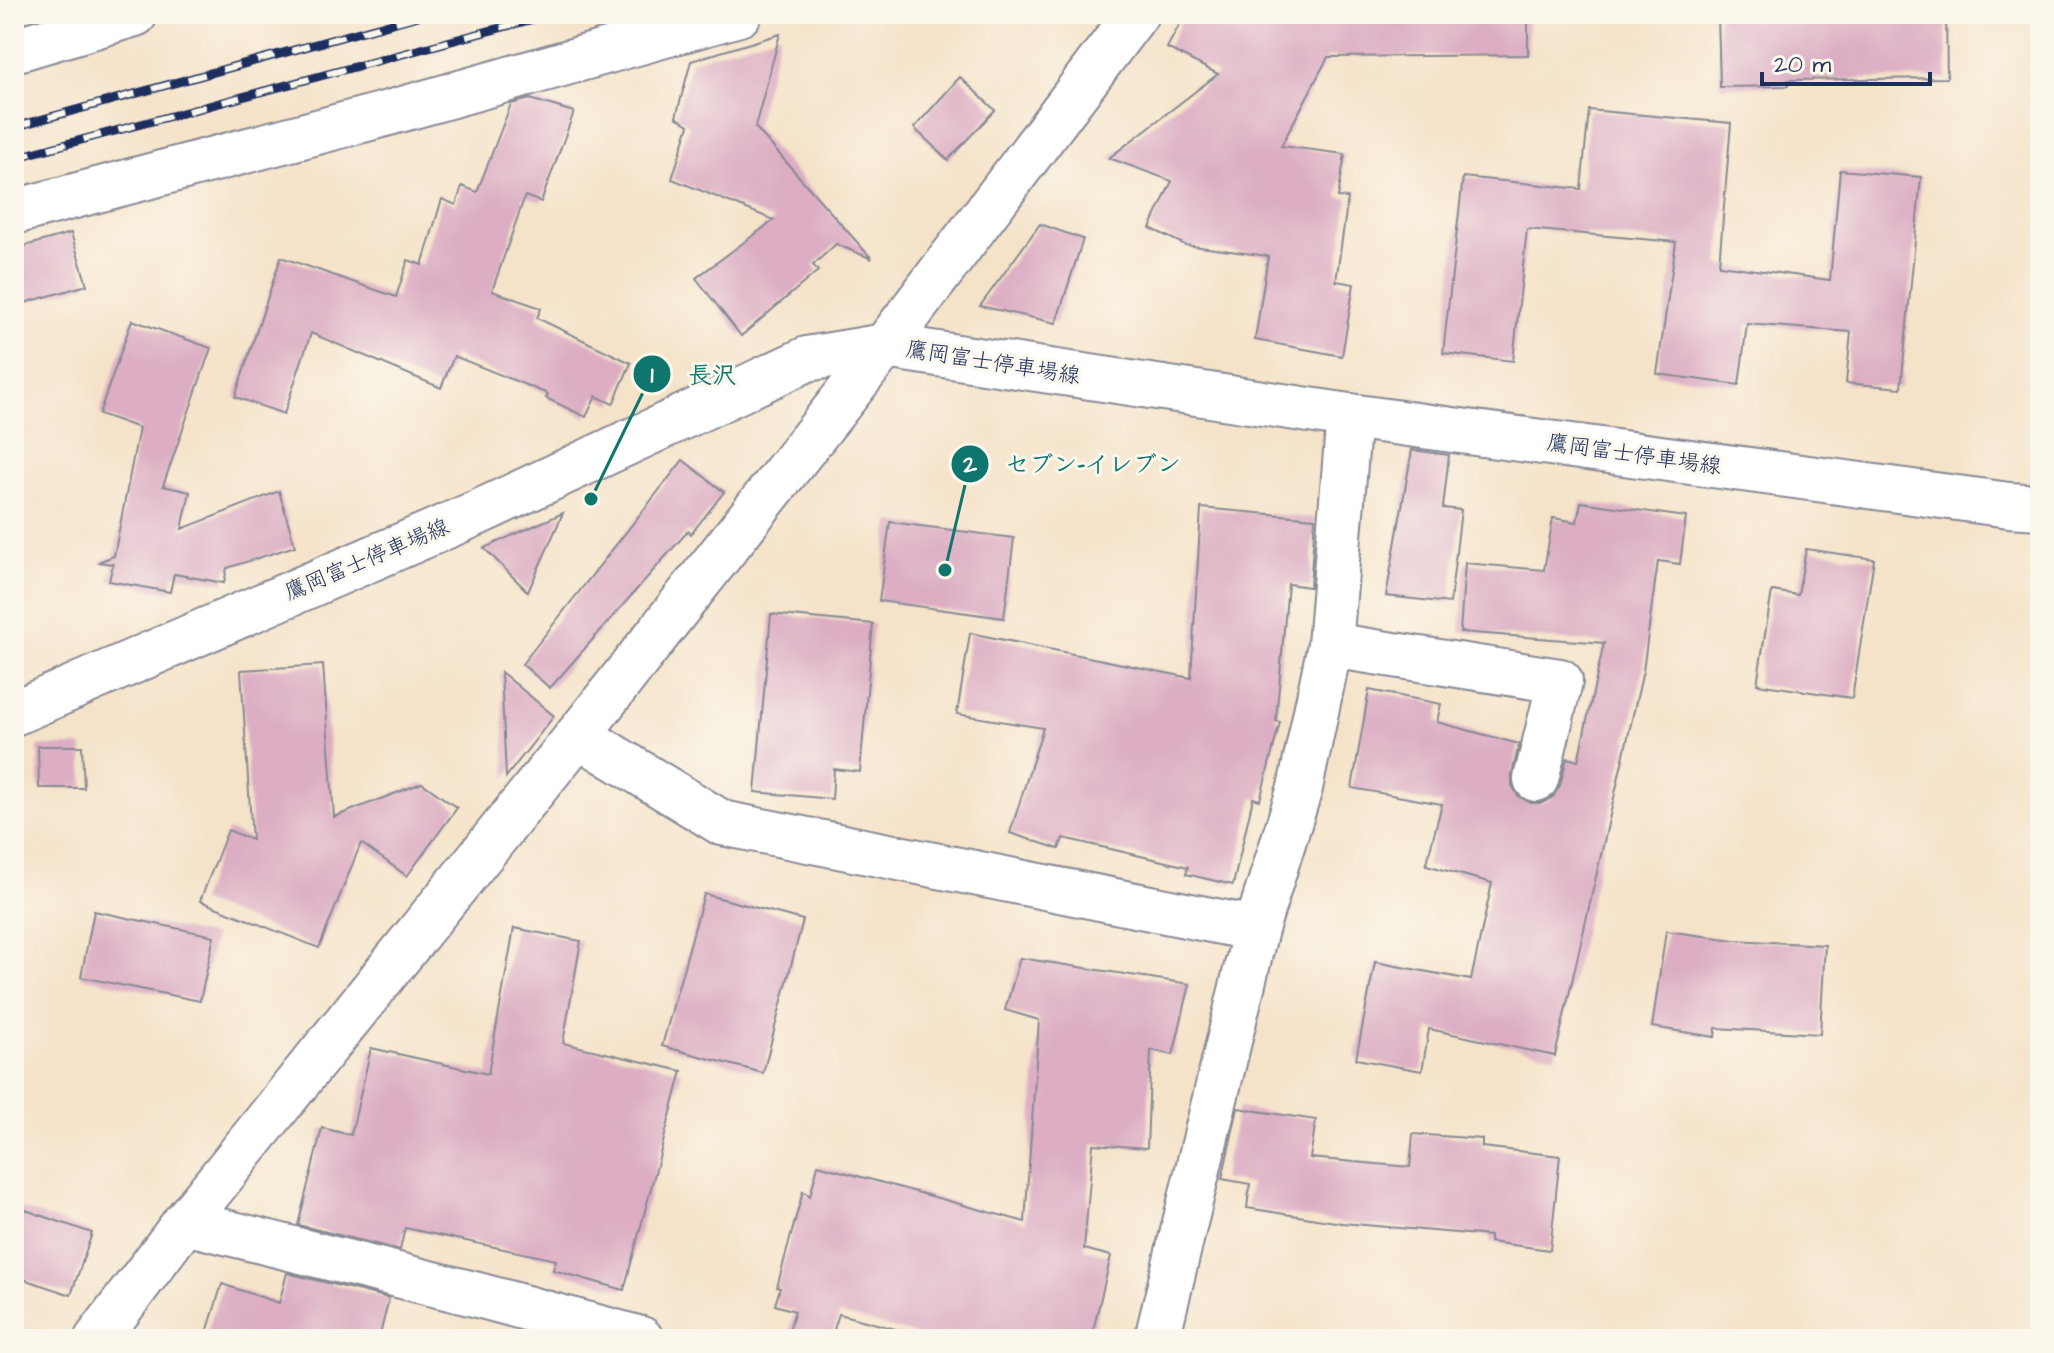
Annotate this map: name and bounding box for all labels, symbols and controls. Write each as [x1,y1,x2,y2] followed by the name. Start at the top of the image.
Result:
[1762,36,1930,86] scale bar
[1774,48,1831,82] text: 20 m
[904,334,1082,392] street label: 鷹岡富士停車場線
[632,350,752,398] callout: 長沢
[650,359,654,393] text: 1
[688,359,736,393] text: 長沢
[1545,427,1723,483] street label: 鷹岡富士停車場線
[950,440,1197,488] callout: セブン-イレブン
[962,448,977,482] text: 2
[1005,448,1181,482] text: セブン-イレブン
[280,511,454,609] street label: 鷹岡富士停車場線

